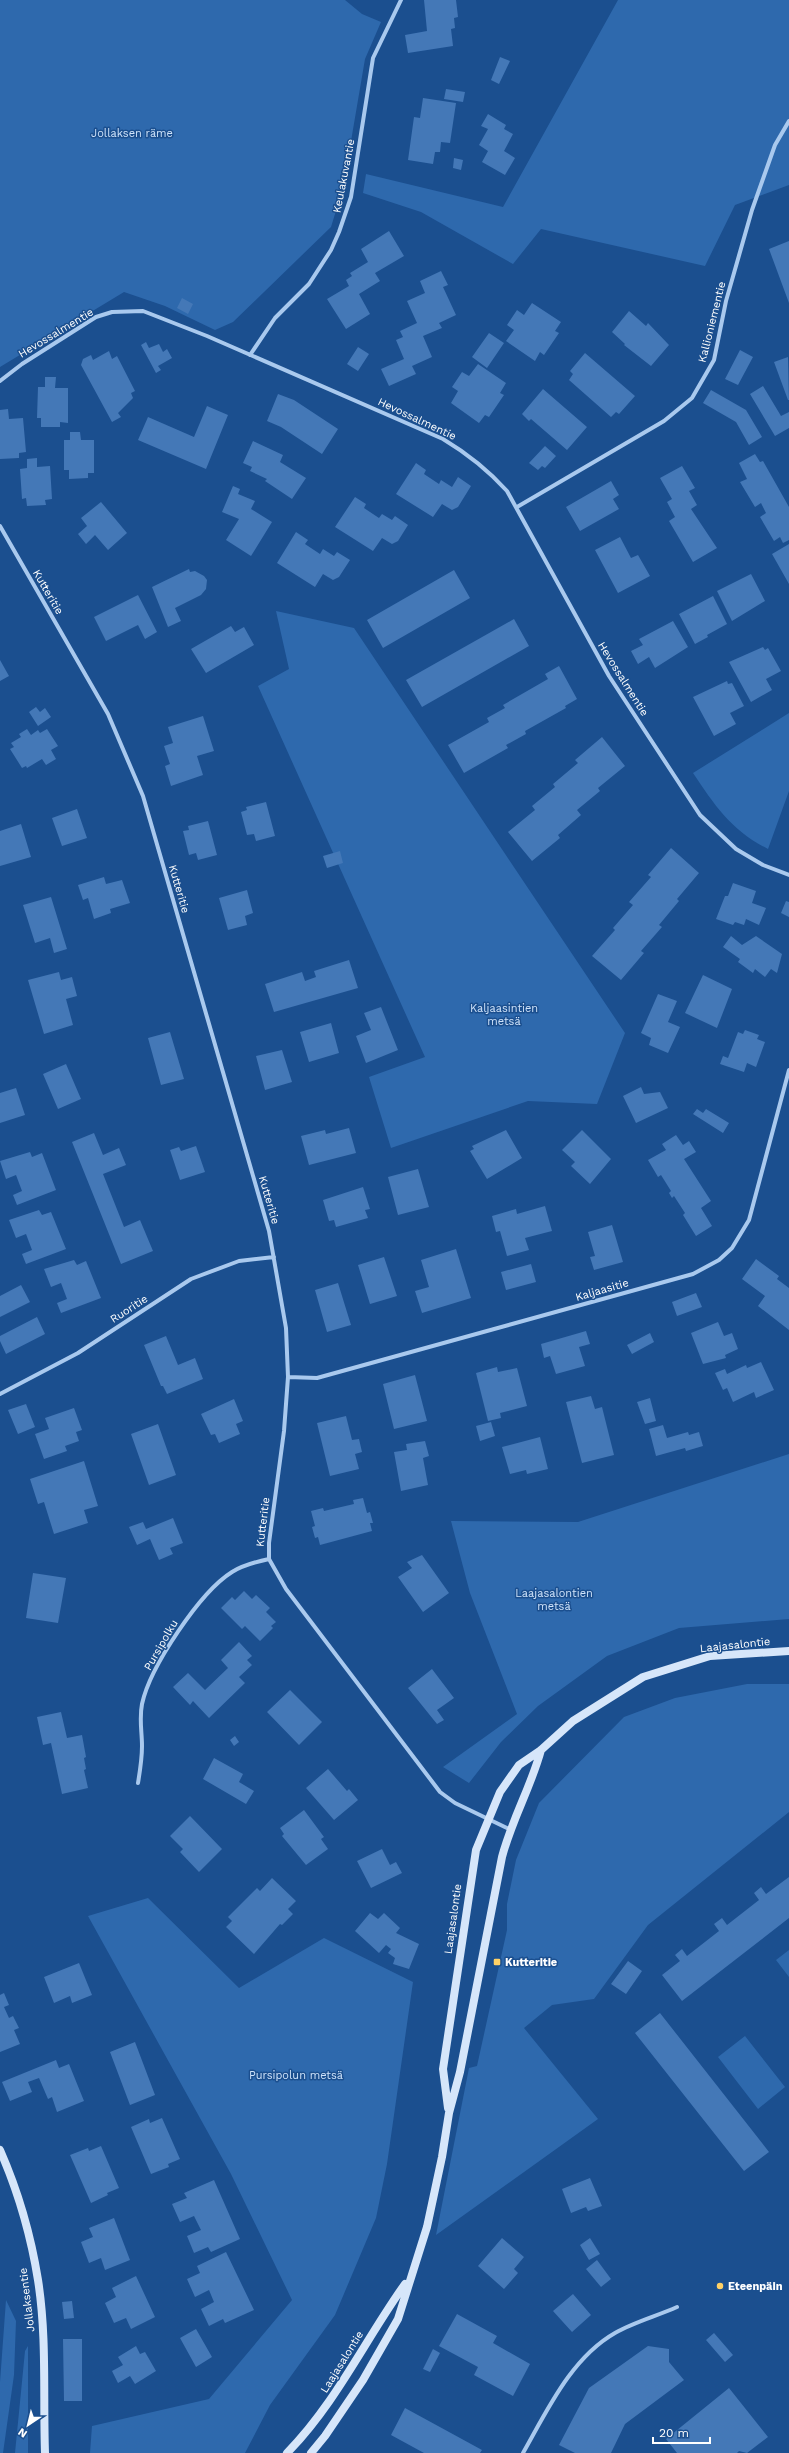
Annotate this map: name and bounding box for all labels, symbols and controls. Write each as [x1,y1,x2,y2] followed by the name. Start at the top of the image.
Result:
[91,127,173,140] park label: Jollaksen räme
[330,138,358,214] street label: Keulakuvantie
[696,280,728,364] street label: Kallioniementie
[16,306,96,360] street label: Hevossalmentie
[376,395,458,443] street label: Hevossalmentie
[30,567,66,617] street label: Kutteritie
[595,639,651,719] street label: Hevossalmentie
[166,863,192,915] street label: Kutteritie
[470,1002,538,1028] park label: Kaljaasintien metsä
[256,1174,282,1226] street label: Kutteritie
[574,1276,630,1304] street label: Kaljaasitie
[108,1292,150,1326] street label: Ruoritie
[254,1496,272,1548] street label: Kutteritie
[515,1587,593,1613] park label: Laajasalontien metsä
[141,1617,181,1673] street label: Pursipolku
[699,1635,771,1655] street label: Laajasalontie
[442,1883,464,1955] street label: Laajasalontie
[505,1956,557,1969] place label: Kutteritie
[492,1957,502,1967] marker: Kutteritie
[249,2069,343,2082] park label: Pursipolun metsä
[17,2267,37,2333] street label: Jollaksentie
[728,2280,783,2293] place label: Eteenpäin
[715,2281,725,2291] marker: Eteenpäin
[318,2329,366,2395] street label: Laajasalontie
[8,2405,48,2445] north arrow
[653,2419,710,2445] scale bar
[15,2425,30,2440] text: N
[659,2426,689,2440] text: 20 m

